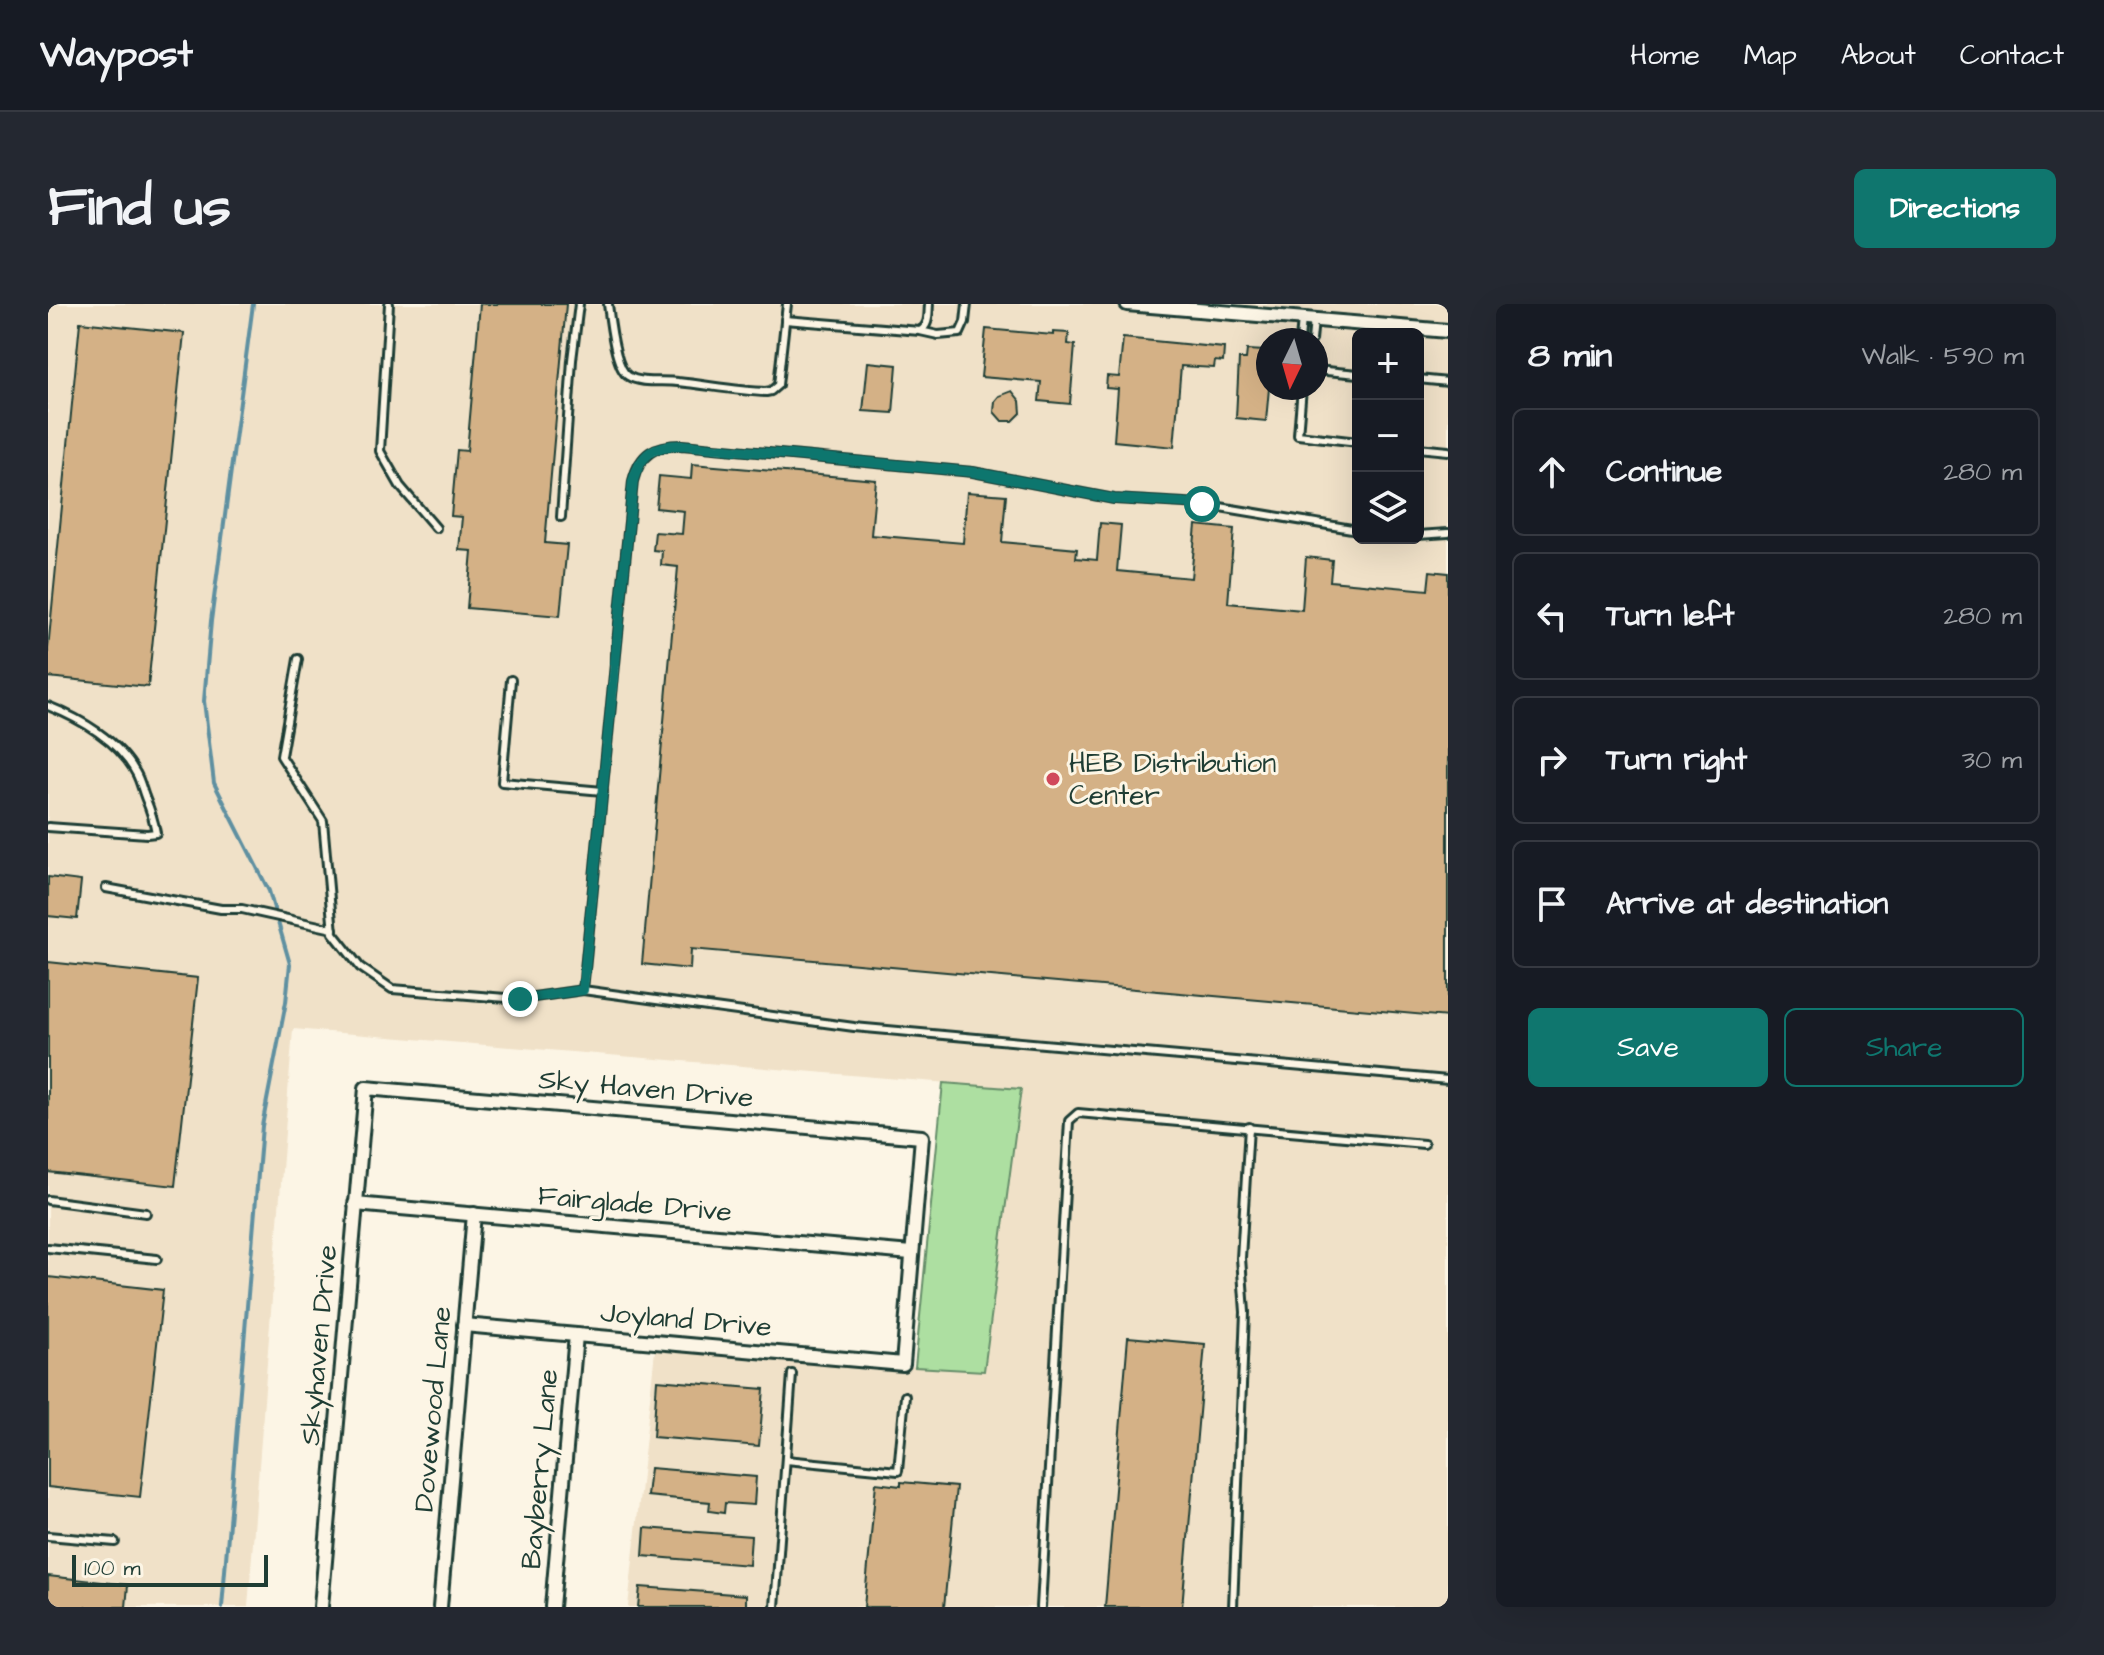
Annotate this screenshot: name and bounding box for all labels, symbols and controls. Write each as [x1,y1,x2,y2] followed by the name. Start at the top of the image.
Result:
[40,29,193,81] text: Waypost
[1630,36,1700,75] text: Home
[1744,36,1797,75] text: Map
[1841,36,1916,75] text: About
[1960,36,2064,75] text: Contact
[48,169,231,247] text: Find us
[1854,169,2056,248] button: Directions
[1256,328,1328,400] north arrow
[1352,328,1424,544] map controls
[1352,328,1424,400] button: +
[1528,332,1612,380] text: 8 min
[1862,338,2024,374] text: Walk · 590 m
[1352,400,1424,472] button: −
[1530,450,1574,494] icon: ahead
[1606,451,1722,493] text: Continue
[1943,454,2022,490] text: 280 m
[1352,472,1424,544] button: layers
[1184,486,1220,522] route start
[1530,594,1574,638] icon: left
[1606,595,1734,637] text: Turn left
[1943,598,2022,634] text: 280 m
[1530,738,1574,782] icon: right
[1606,739,1747,781] text: Turn right
[1962,742,2022,778] text: 30 m
[1069,744,1276,815] place label: HEB Distribution Center
[1044,770,1062,788] marker: HEB Distribution Center
[1530,882,1574,926] icon: arrive
[1606,883,1888,925] text: Arrive at destination
[502,981,538,1017] route end
[1528,1008,1768,1087] button: Save
[1784,1008,2024,1087] button: Share
[537,1060,755,1120] street label: Sky Haven Drive
[536,1176,734,1233] street label: Fairglade Drive
[291,1243,349,1447] street label: Skyhaven Drive
[599,1293,773,1349] street label: Joyland Drive
[405,1305,461,1513] street label: Dovewood Lane
[512,1367,570,1571] street label: Bayberry Lane
[72,1551,268,1587] scale bar
[84,1553,141,1584] text: 100 m

